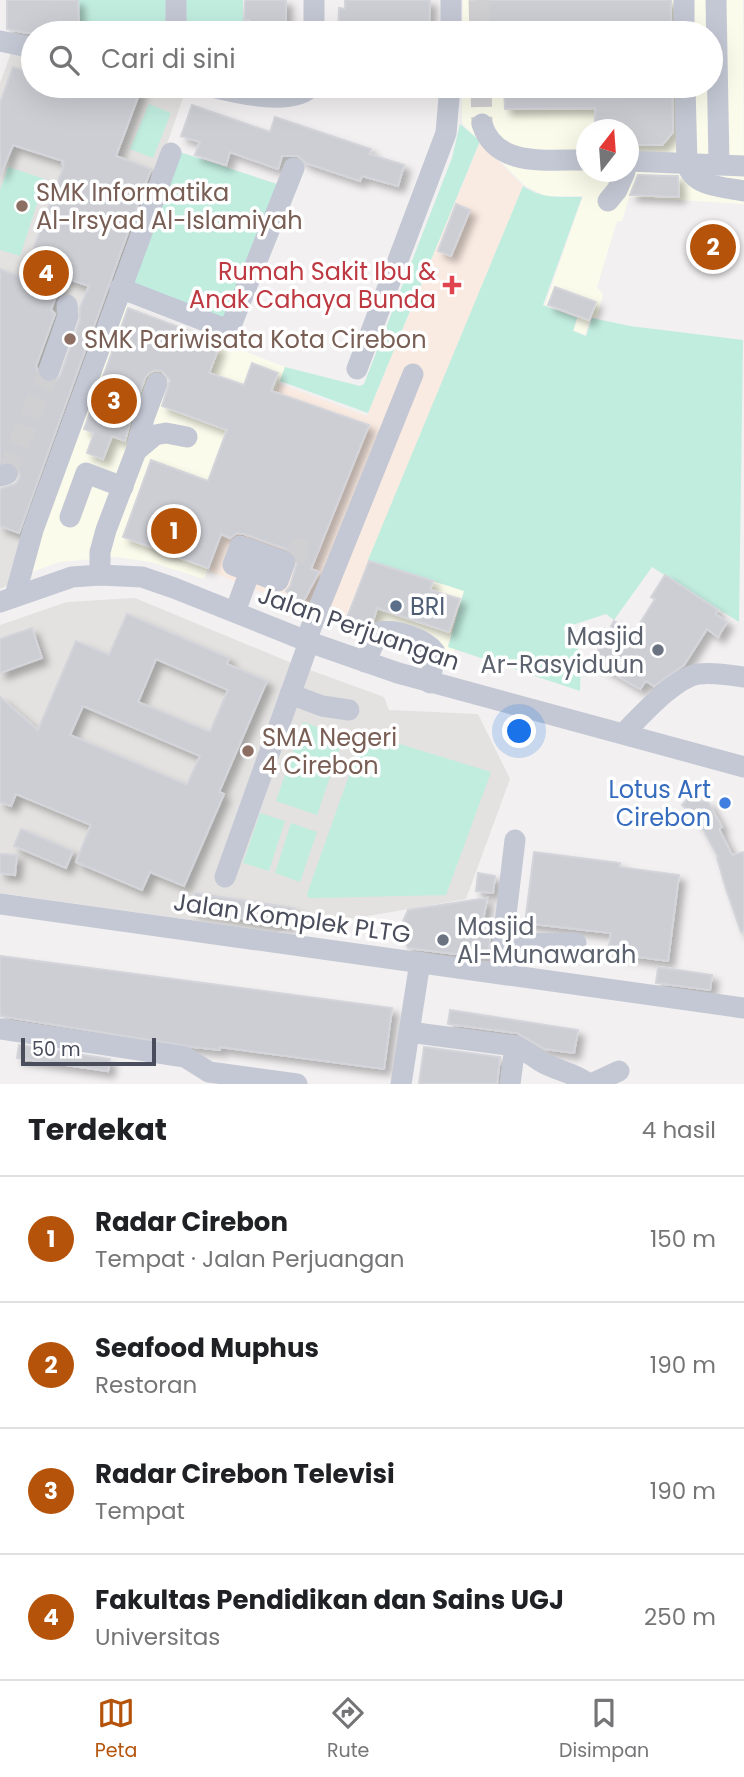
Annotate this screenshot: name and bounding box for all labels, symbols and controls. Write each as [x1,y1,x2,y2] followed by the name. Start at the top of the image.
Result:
[21,21,723,98] search box
[45,41,83,79] icon: search
[101,41,236,77] text: Cari di sini
[576,119,639,182] north arrow
[36,176,303,237] place label: SMK Informatika Al-Irsyad Al-Islamiyah
[14,198,30,214] marker: SMK Informatika Al-Irsyad Al-Islamiyah
[690,221,736,273] pin: 2
[23,247,69,299] pin: 4
[189,255,436,316] place label: Rumah Sakit Ibu & Anak Cahaya Bunda
[442,275,462,295] marker: Rumah Sakit Ibu & Anak Cahaya Bunda
[84,323,427,356] place label: SMK Pariwisata Kota Cirebon
[62,331,78,347] marker: SMK Pariwisata Kota Cirebon
[91,375,137,427] pin: 3
[151,505,197,557] pin: 1
[254,578,464,678] street label: Jalan Perjuangan
[410,590,445,623] place label: BRI
[388,598,404,614] marker: BRI
[481,620,644,681] place label: Masjid Ar-Rasyiduun
[650,642,666,658] marker: Masjid Ar-Rasyiduun
[502,714,536,748] your location
[262,721,397,782] place label: SMA Negeri 4 Cirebon
[240,743,256,759] marker: SMA Negeri 4 Cirebon
[608,773,711,834] place label: Lotus Art Cirebon
[717,795,733,811] marker: Lotus Art Cirebon
[171,885,413,951] street label: Jalan Komplek PLTG
[457,910,636,971] place label: Masjid Al-Munawarah
[435,932,451,948] marker: Masjid Al-Munawarah
[21,1035,156,1067] scale bar
[32,1036,81,1063] text: 50 m
[28,1108,167,1151] text: Terdekat
[642,1114,716,1146] text: 4 hasil
[95,1204,288,1240] text: Radar Cirebon
[47,1223,55,1255] text: 1
[650,1223,716,1255] text: 150 m
[95,1243,405,1275] text: Tempat · Jalan Perjuangan
[95,1330,319,1366] text: Seafood Muphus
[44,1349,58,1381] text: 2
[650,1349,716,1381] text: 190 m
[95,1369,197,1401] text: Restoran
[95,1456,395,1492] text: Radar Cirebon Televisi
[44,1475,58,1507] text: 3
[650,1475,716,1507] text: 190 m
[95,1495,185,1527] text: Tempat
[95,1582,564,1618] text: Fakultas Pendidikan dan Sains UGJ
[43,1601,59,1633] text: 4
[644,1601,716,1633] text: 250 m
[95,1621,220,1653] text: Universitas
[95,1694,137,1765] tab: Peta
[327,1694,369,1765] tab: Rute
[559,1694,649,1765] tab: Disimpan

